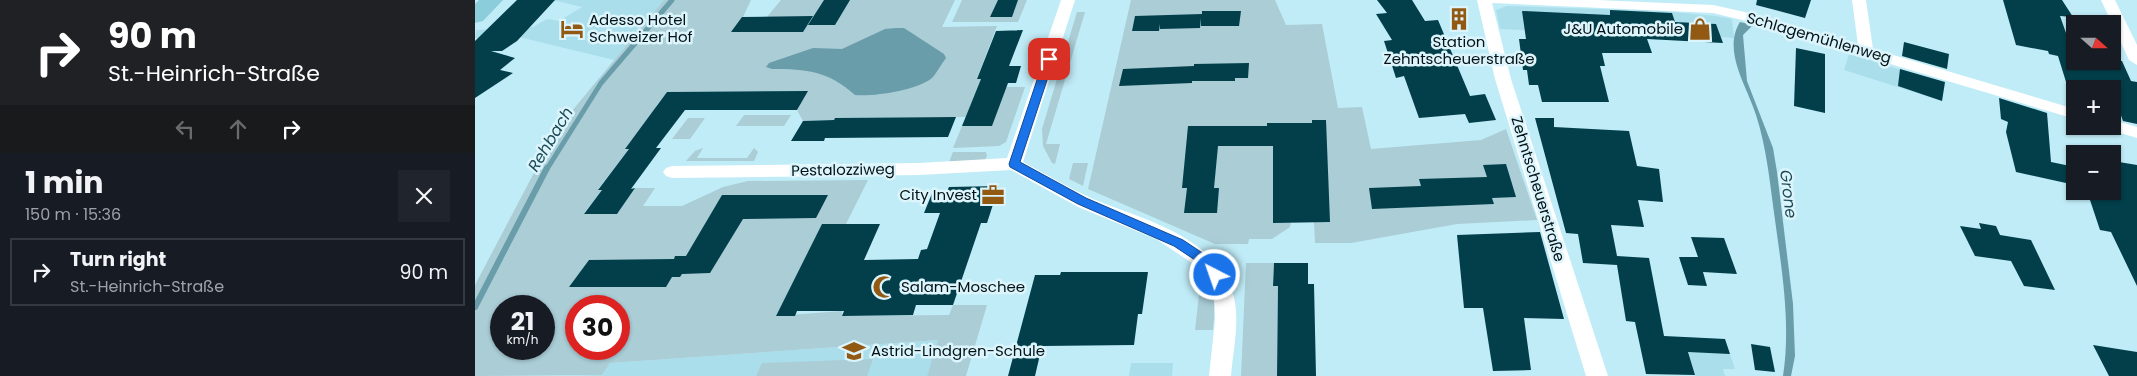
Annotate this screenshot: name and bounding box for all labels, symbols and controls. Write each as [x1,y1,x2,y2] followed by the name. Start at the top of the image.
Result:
[1446,6,1472,32] building icon: Station Zehntscheuerstraße
[1744,7,1894,68] street label: Schlagemühlenweg
[589,9,693,47] place label: Adesso Hotel Schweizer Hof
[108,11,197,60] text: 90 m
[2066,15,2121,70] north arrow
[2066,15,2121,200] map controls
[559,16,585,42] hotel icon: Adesso Hotel Schweizer Hof
[1687,16,1713,42] shop icon: J&U Automobile
[1563,18,1683,39] place label: J&U Automobile
[25,20,90,85] icon: right
[1384,31,1534,69] place label: Station Zehntscheuerstraße
[1028,38,1070,80] pin
[1035,45,1063,73] icon: arrive
[108,58,320,89] text: St.-Heinrich-Straße
[2066,80,2121,135] button: +
[522,103,579,176] water label: Rehbach
[1506,114,1571,264] street label: Zehntscheuerstraße
[171,115,199,143] icon: left
[224,115,252,143] icon: ahead
[277,115,305,143] icon: right
[2066,145,2121,200] button: −
[791,158,895,181] street label: Pestalozziweg
[25,161,103,204] text: 1 min
[1774,168,1803,220] water label: Grone
[398,170,450,222] button: close
[980,182,1006,208] office icon: City Invest
[900,184,977,205] place label: City Invest
[25,203,121,226] text: 150 m · 15:36
[70,246,166,273] text: Turn right
[1188,248,1240,300] position arrow
[27,258,55,286] icon: right
[399,259,448,286] text: 90 m
[871,274,897,300] mosque icon: Salam-Moschee
[70,275,224,298] text: St.-Heinrich-Straße
[901,276,1025,297] place label: Salam-Moschee
[565,295,630,360] speed limit sign: 30
[511,304,534,339] text: 21
[507,331,538,348] text: km/h
[841,338,867,364] school or university icon: Astrid-Lindgren-Schule
[871,340,1045,361] place label: Astrid-Lindgren-Schule

